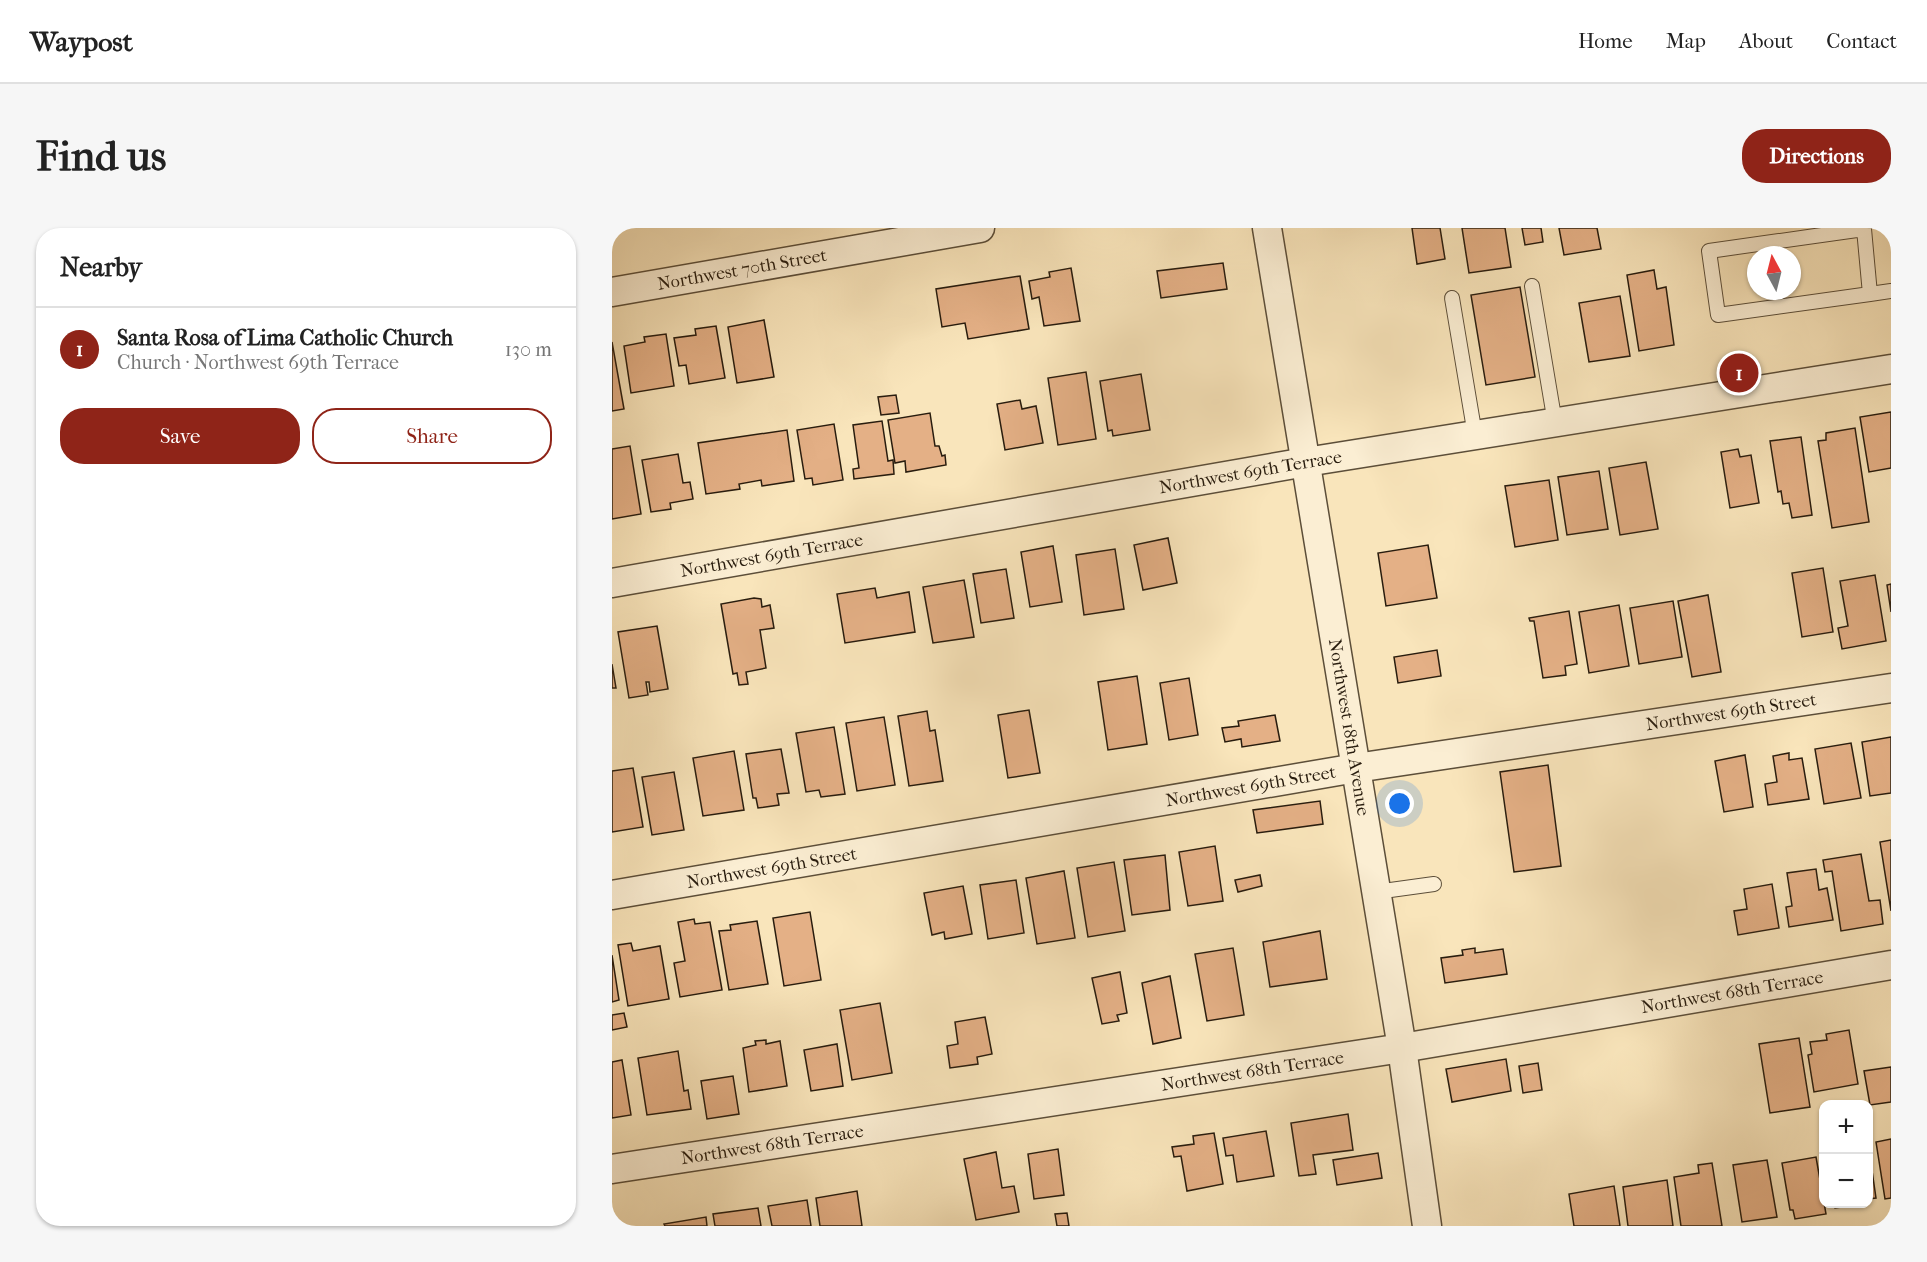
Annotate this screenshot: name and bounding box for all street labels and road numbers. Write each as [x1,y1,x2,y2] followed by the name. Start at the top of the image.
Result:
[656,244,829,294] street label: Northwest 70th Street
[1158,446,1343,498] street label: Northwest 69th Terrace
[679,529,865,581] street label: Northwest 69th Terrace
[1324,637,1374,817] street label: Northwest 18th Avenue
[1644,689,1818,735] street label: Northwest 69th Street
[1164,761,1338,811] street label: Northwest 69th Street
[685,843,859,893] street label: Northwest 69th Street
[1639,966,1825,1018] street label: Northwest 68th Terrace
[1160,1047,1345,1095] street label: Northwest 68th Terrace
[679,1120,865,1169] street label: Northwest 68th Terrace

